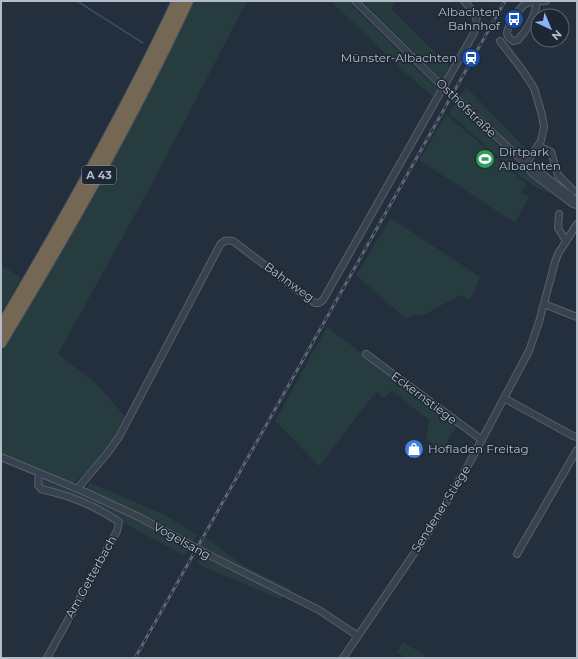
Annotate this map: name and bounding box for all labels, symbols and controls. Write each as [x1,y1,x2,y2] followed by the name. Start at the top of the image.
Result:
[438,4,501,33] place label: Albachten Bahnhof
[503,8,525,30] bus stop icon: Albachten Bahnhof
[530,8,570,48] north arrow
[549,27,565,43] text: N
[460,47,482,69] station icon: Münster-Albachten
[341,50,457,65] place label: Münster-Albachten
[433,75,500,140] street label: Osthofstraße
[499,144,561,173] place label: Dirtpark Albachten
[474,148,496,170] sports icon: Dirtpark Albachten
[82,166,116,184] road number: A 43
[261,258,317,305] street label: Bahnweg
[389,368,460,427] street label: Eckernstiege
[403,438,425,460] shop icon: Hofladen Freitag
[428,441,529,456] place label: Hofladen Freitag
[408,463,473,555] street label: Sendener Stiege
[151,519,214,562] street label: Vogelsang
[62,533,119,621] street label: Am Getterbach

